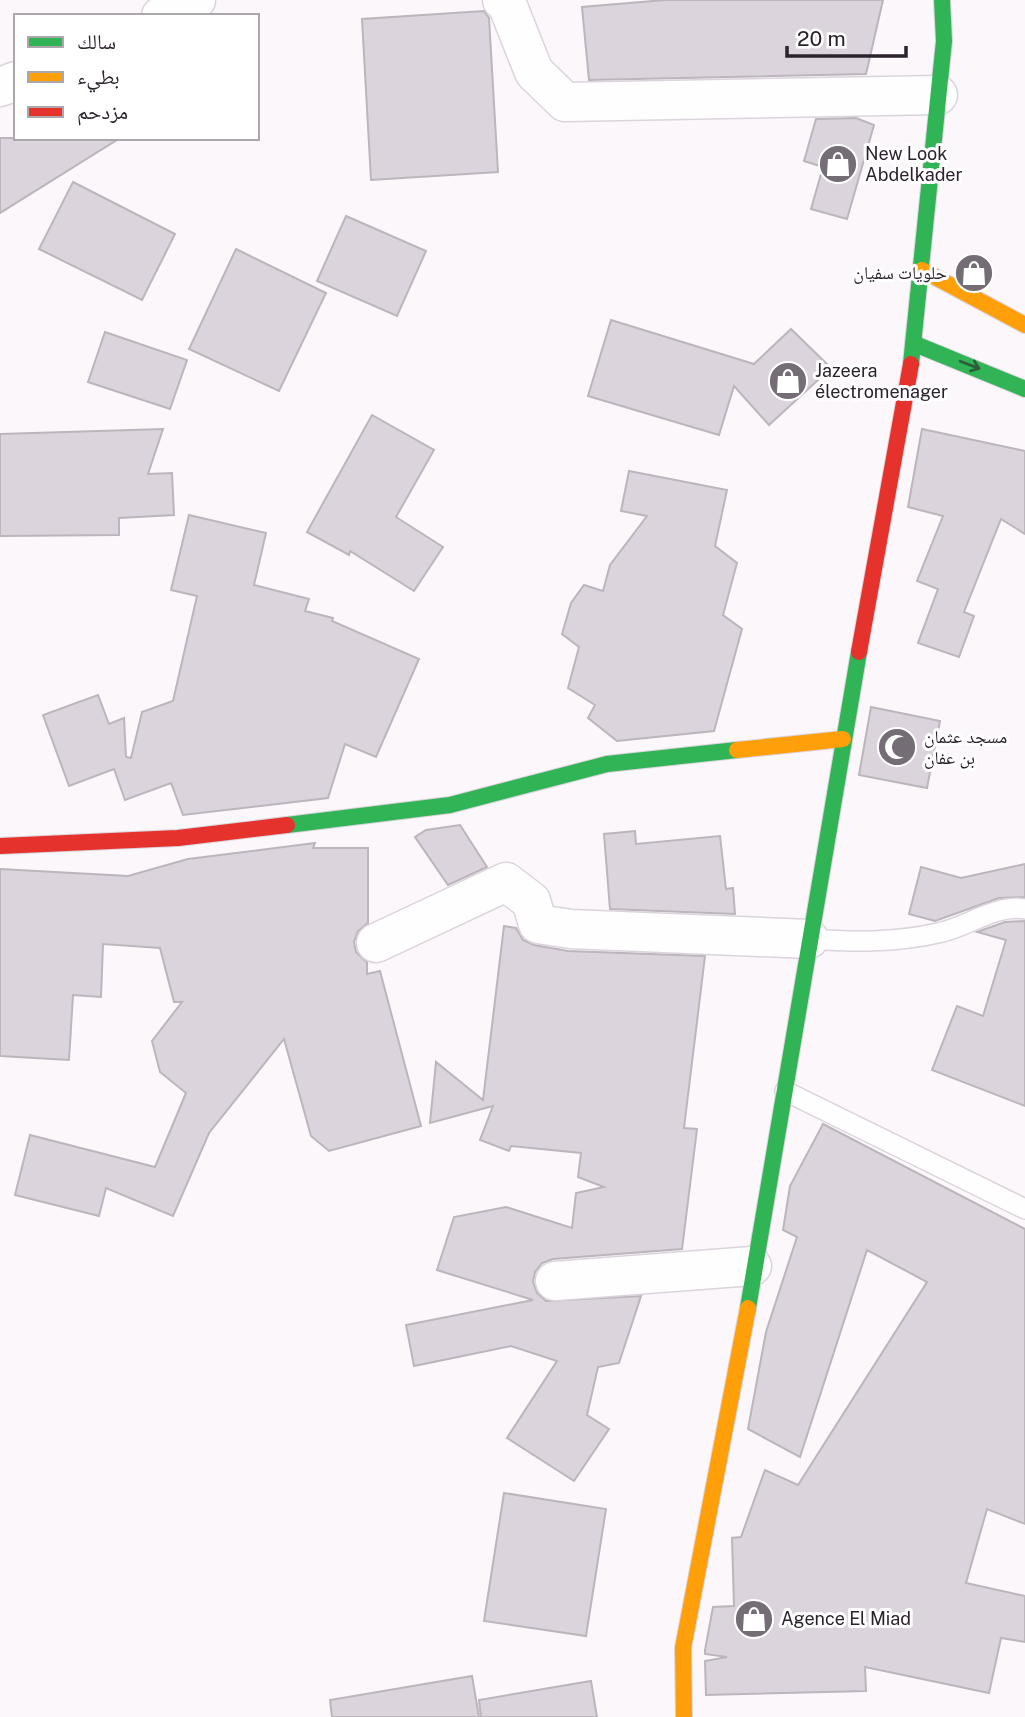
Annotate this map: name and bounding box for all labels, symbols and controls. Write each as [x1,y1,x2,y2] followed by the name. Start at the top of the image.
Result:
[14,14,259,140] legend
[787,14,906,58] scale bar
[797,26,846,51] text: 20 m
[77,29,116,54] text: سالك
[77,64,120,93] text: بطيء
[77,99,128,126] text: مزدحم
[817,143,859,185] shop icon: New Look Abdelkader
[865,143,963,185] place label: New Look Abdelkader
[953,252,995,294] shop icon: حلويات سفيان
[853,262,947,284] place label: حلويات سفيان
[767,360,809,402] shop icon: Jazeera électromenager
[815,360,948,402] place label: Jazeera électromenager
[959,360,981,373] one-way arrow
[876,726,918,768] mosque icon: مسجد عثمان بن عفان
[924,726,1007,769] place label: مسجد عثمان بن عفان
[733,1598,775,1640] shop icon: Agence El Miad
[781,1608,911,1629] place label: Agence El Miad

